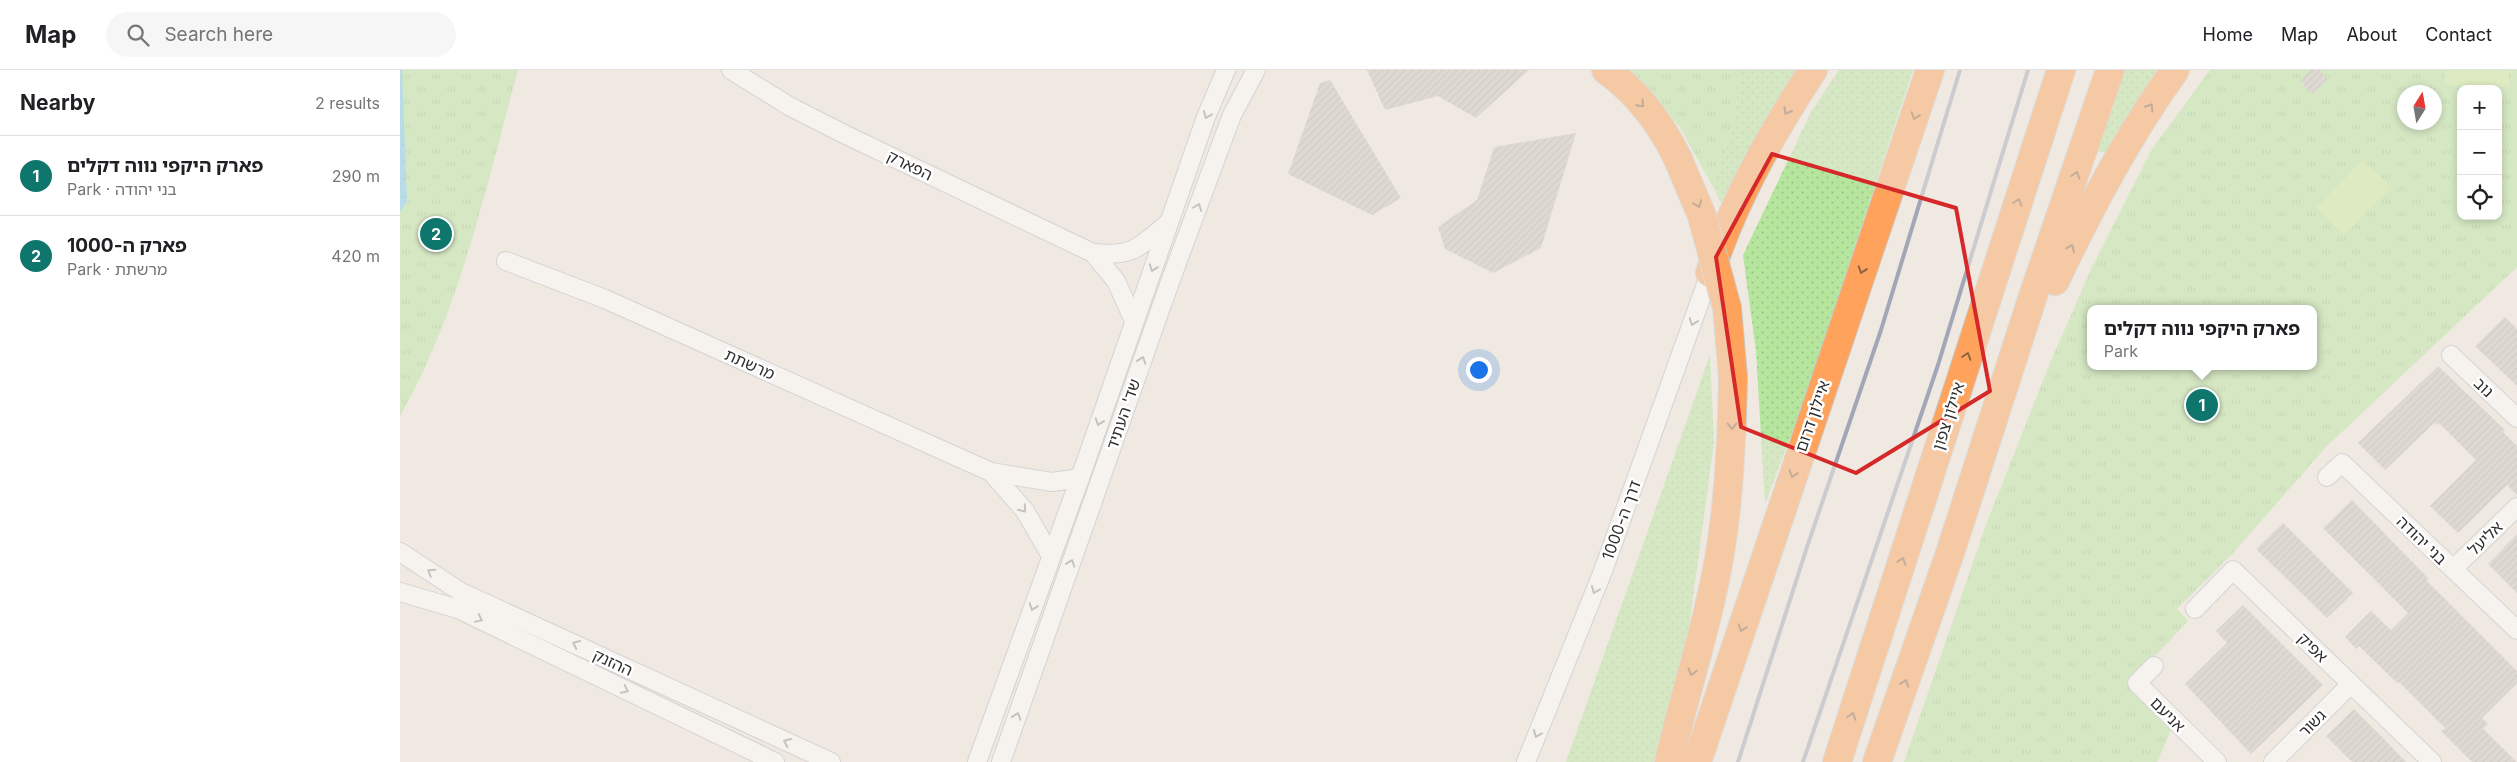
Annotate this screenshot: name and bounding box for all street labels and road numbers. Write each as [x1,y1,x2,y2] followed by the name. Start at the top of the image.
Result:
[884,145,936,185] street label: הפארק
[722,344,778,384] street label: מרשתת
[2470,373,2498,401] street label: נוב
[1102,376,1144,452] street label: שד' העתיד
[1790,378,1834,454] street label: איילון דרום
[1928,379,1968,453] street label: איילון צפון
[1597,477,1645,563] street label: דרך ה-1000
[2393,511,2451,569] street label: בני יהודה
[2463,517,2507,559] street label: אליעל
[2294,628,2332,666] street label: אפיק
[590,644,636,680] street label: ההזנק
[2146,692,2190,736] street label: אניעם
[2294,705,2330,741] street label: גשור

